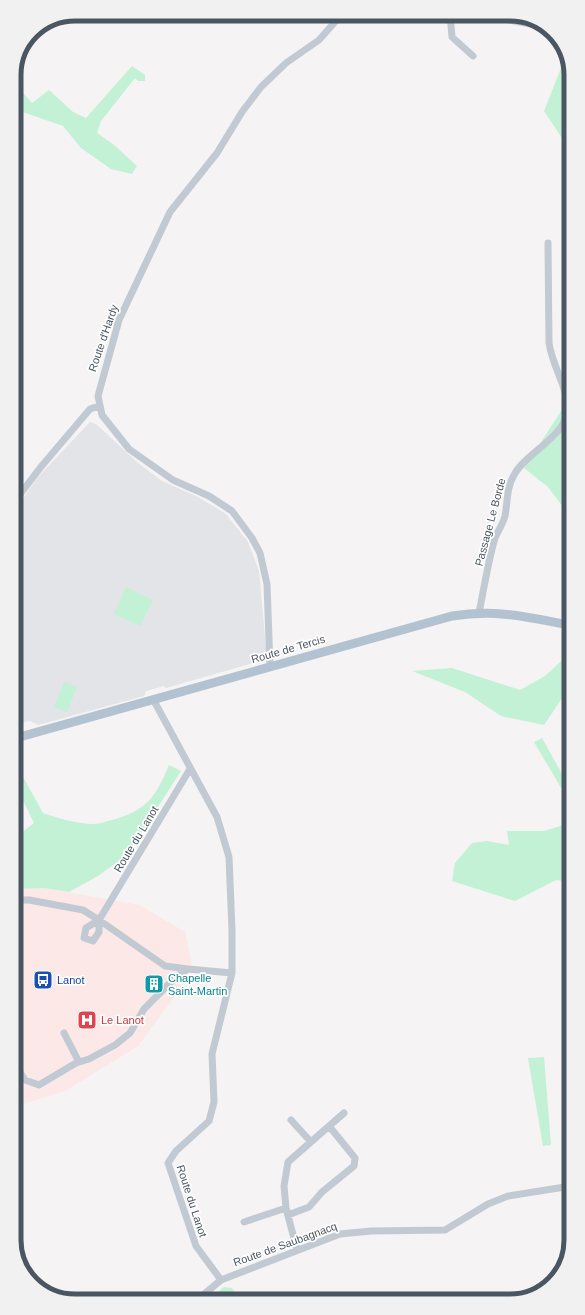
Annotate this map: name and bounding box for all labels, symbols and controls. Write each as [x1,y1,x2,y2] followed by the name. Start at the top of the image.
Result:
[86,303,120,373] street label: Route d'Hardy
[472,477,508,567] street label: Passage Le Borde
[250,633,327,665] street label: Route de Tercis
[111,804,161,874] street label: Route du Lanot
[32,969,54,991] bus stop icon: Lanot
[168,972,227,997] place label: Chapelle Saint-Martin
[143,973,165,995] building icon: Chapelle Saint-Martin
[57,974,85,986] place label: Lanot
[76,1009,98,1031] hospital icon: Le Lanot
[101,1014,144,1026] place label: Le Lanot
[175,1163,209,1239] street label: Route du Lanot
[232,1220,338,1268] street label: Route de Saubagnacq

